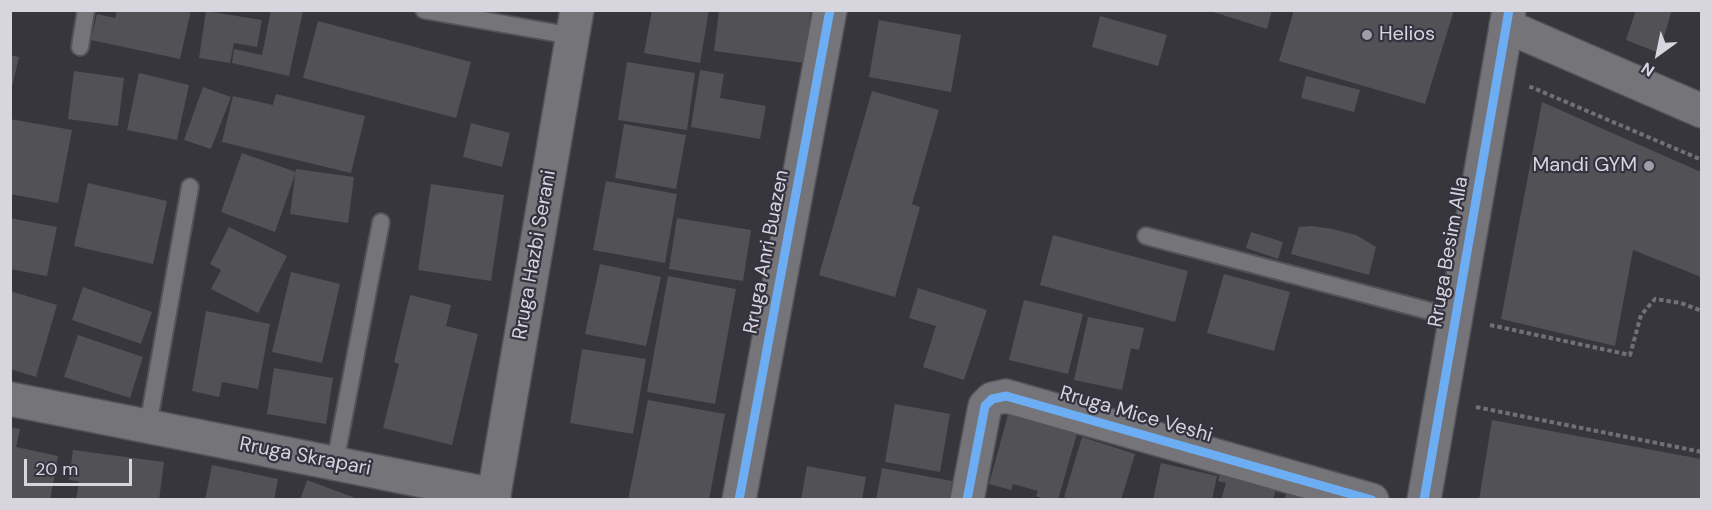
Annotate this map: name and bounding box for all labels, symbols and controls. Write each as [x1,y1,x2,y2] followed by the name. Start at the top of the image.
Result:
[1379,23,1435,47] place label: Helios
[1628,24,1688,84] north arrow
[1360,28,1374,42] marker: Helios
[1637,58,1659,82] text: N
[1532,154,1637,178] place label: Mandi GYM
[1642,159,1656,173] marker: Mandi GYM
[508,168,562,342] street label: Rruga Hazbi Serani
[739,168,795,336] street label: Rruga Anri Buazen
[1424,175,1474,329] street label: Rruga Besim Alla
[1057,382,1215,448] street label: Rruga Mice Veshi
[237,432,373,482] street label: Rruga Skrapari
[27,447,135,485] scale bar
[35,457,78,481] text: 20 m

